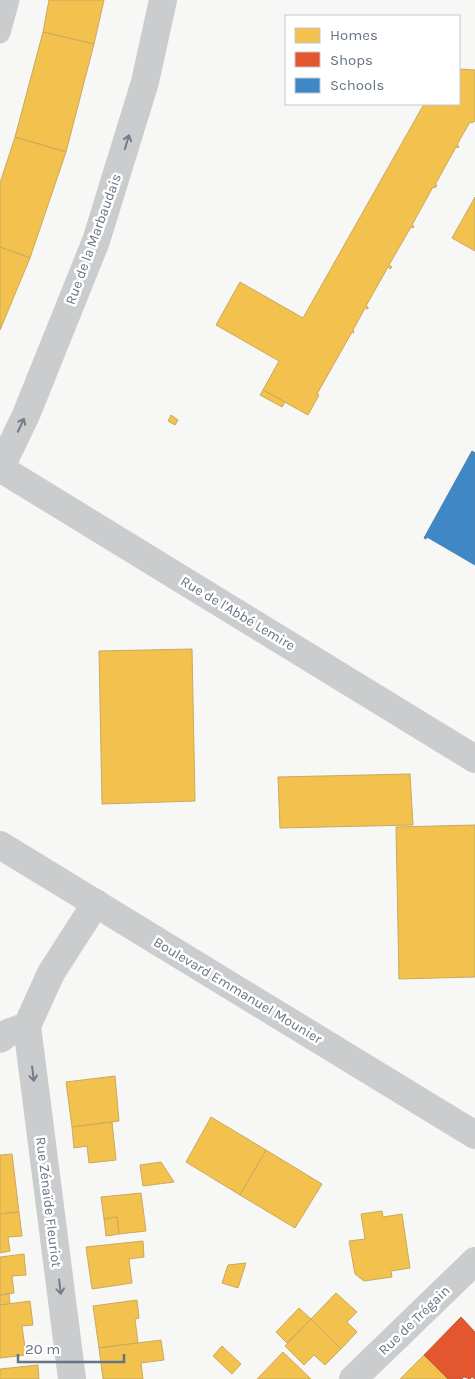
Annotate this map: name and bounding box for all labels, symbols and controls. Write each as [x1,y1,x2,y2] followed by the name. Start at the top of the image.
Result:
[285,15,460,105] legend
[330,26,378,44] text: Homes
[330,51,373,69] text: Shops
[330,76,384,94] text: Schools
[122,134,132,150] one-way arrow
[62,171,125,307] street label: Rue de la Marbaudais
[17,418,26,433] one-way arrow
[177,573,298,654] street label: Rue de l'Abbé Lemire
[150,933,326,1048] street label: Boulevard Emmanuel Mounier
[28,1066,38,1082] one-way arrow
[32,1136,65,1268] street label: Rue Zénaïde Fleuriot
[55,1279,65,1295] one-way arrow
[375,1282,454,1359] street label: Rue de Trégain
[18,1332,124,1364] scale bar
[25,1340,60,1358] text: 20 m

